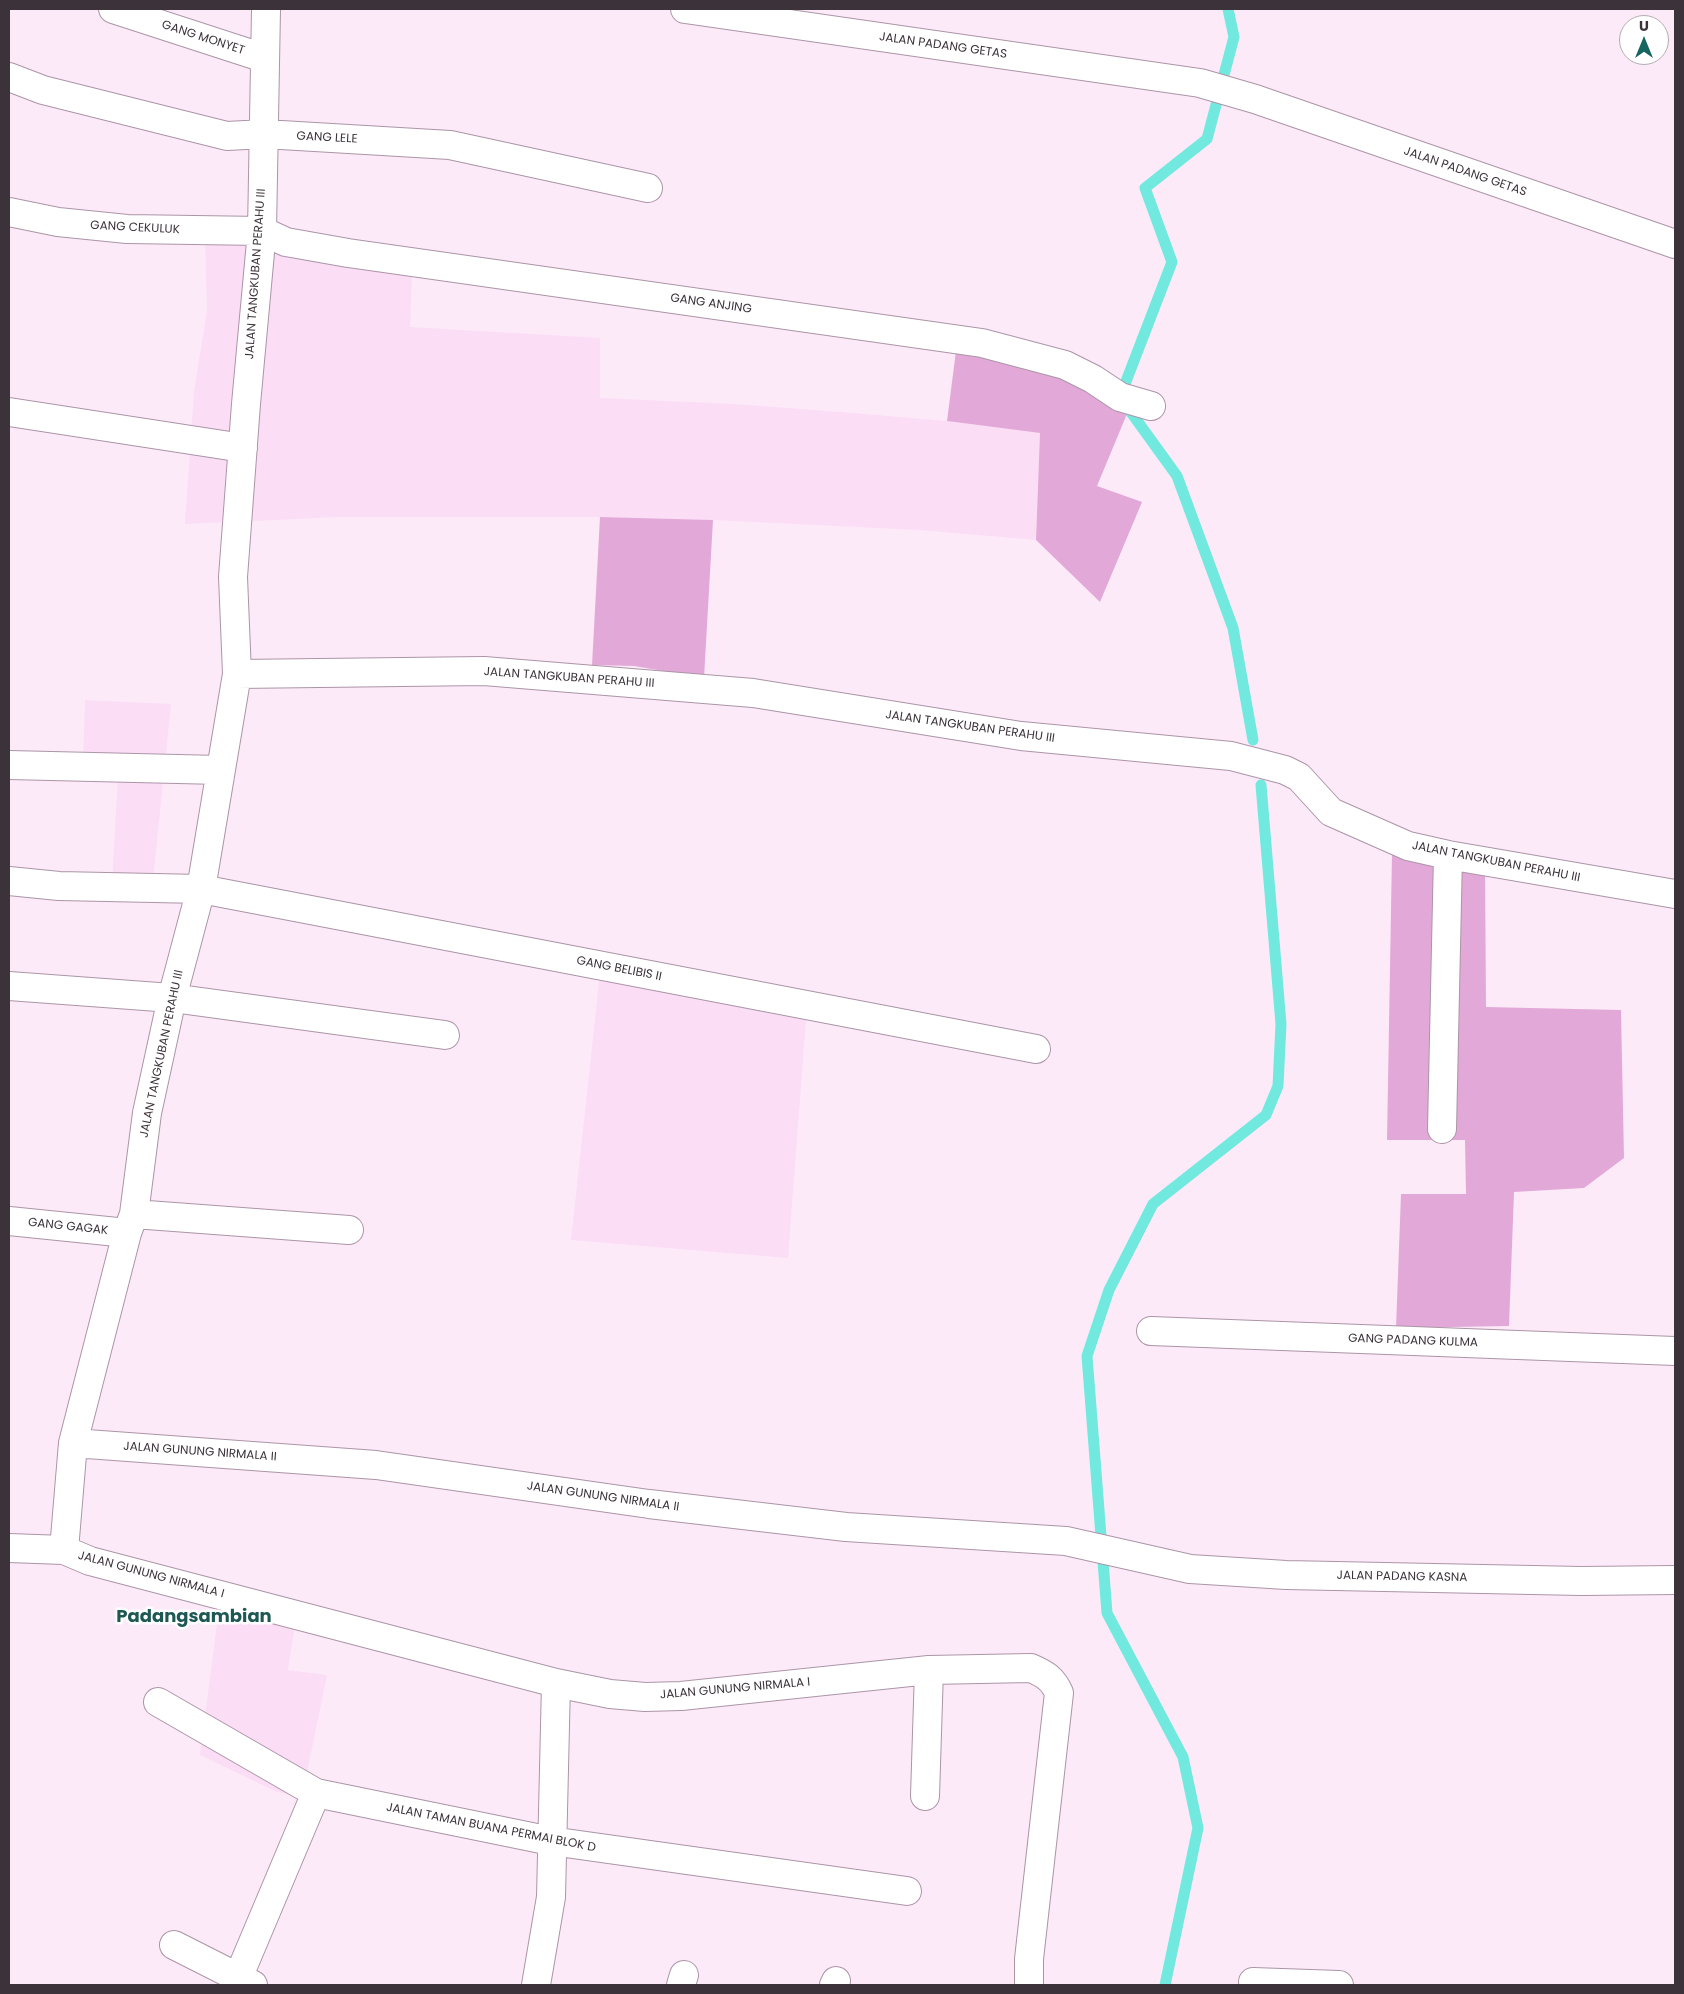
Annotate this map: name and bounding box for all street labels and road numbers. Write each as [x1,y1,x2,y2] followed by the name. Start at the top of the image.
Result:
[160,18,246,58] street label: GANG MONYET
[878,30,1008,62] street label: JALAN PADANG GETAS
[296,129,358,147] street label: GANG LELE
[1402,144,1528,200] street label: JALAN PADANG GETAS
[243,188,269,360] street label: JALAN TANGKUBAN PERAHU III
[90,218,180,238] street label: GANG CEKULUK
[669,291,753,317] street label: GANG ANJING
[483,665,655,691] street label: JALAN TANGKUBAN PERAHU III
[884,708,1056,746] street label: JALAN TANGKUBAN PERAHU III
[1411,839,1581,885] street label: JALAN TANGKUBAN PERAHU III
[575,954,663,984] street label: GANG BELIBIS II
[137,969,187,1139] street label: JALAN TANGKUBAN PERAHU III
[27,1216,109,1238] street label: GANG GAGAK
[1348,1332,1478,1350] street label: GANG PADANG KULMA
[123,1439,277,1465] street label: JALAN GUNUNG NIRMALA II
[526,1479,680,1515] street label: JALAN GUNUNG NIRMALA II
[76,1549,226,1601] street label: JALAN GUNUNG NIRMALA I
[1336,1569,1468,1585] street label: JALAN PADANG KASNA
[659,1675,811,1703] street label: JALAN GUNUNG NIRMALA I
[385,1801,597,1855] street label: JALAN TAMAN BUANA PERMAI BLOK D

